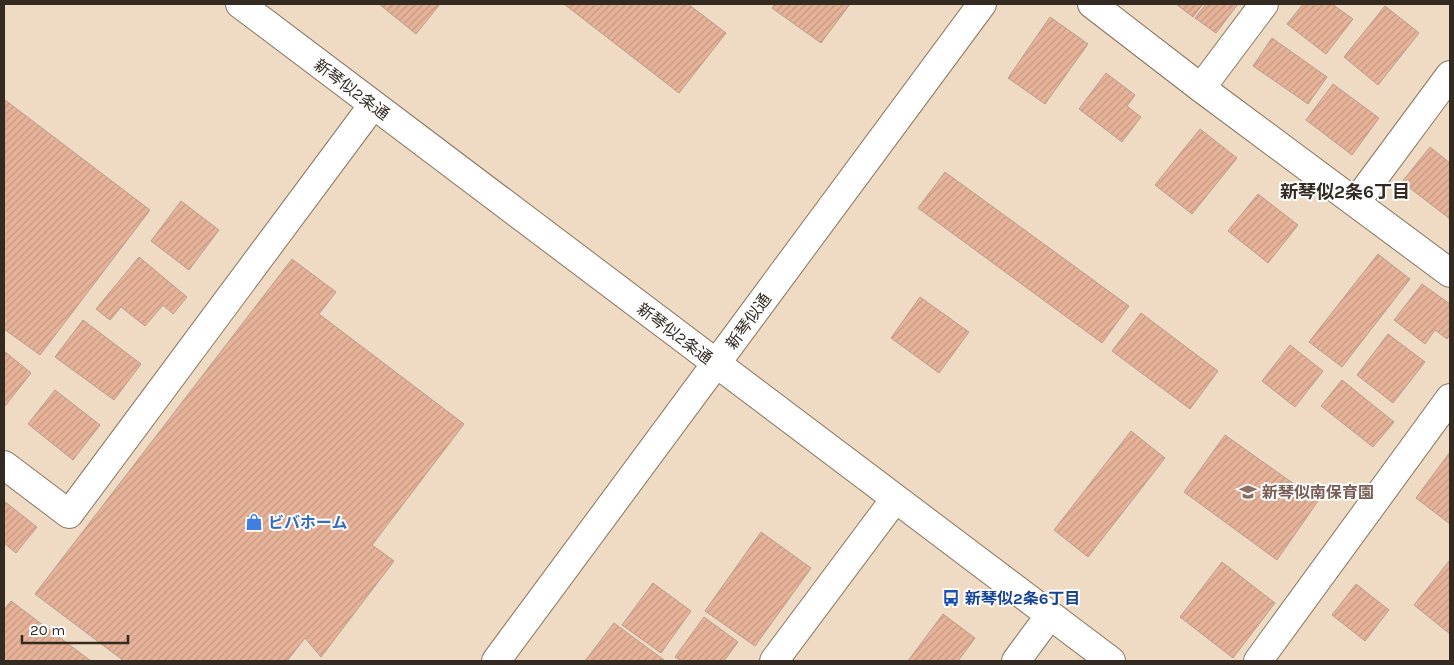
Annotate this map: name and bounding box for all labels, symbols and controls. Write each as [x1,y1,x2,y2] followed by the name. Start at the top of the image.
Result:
[310,55,393,124] street label: 新琴似2条通
[1280,181,1410,203] district label: 新琴似2条6丁目
[722,290,775,353] street label: 新琴似通
[633,299,716,368] street label: 新琴似2条通
[1238,482,1258,502] school or university icon: 新琴似南保育園
[1262,483,1374,502] place label: 新琴似南保育園
[244,512,264,532] shop icon: ビバホーム
[268,513,348,532] place label: ビバホーム
[941,588,961,608] bus stop icon: 新琴似2条6丁目
[965,589,1080,608] place label: 新琴似2条6丁目
[22,612,129,644] scale bar
[30,621,65,639] text: 20 m

